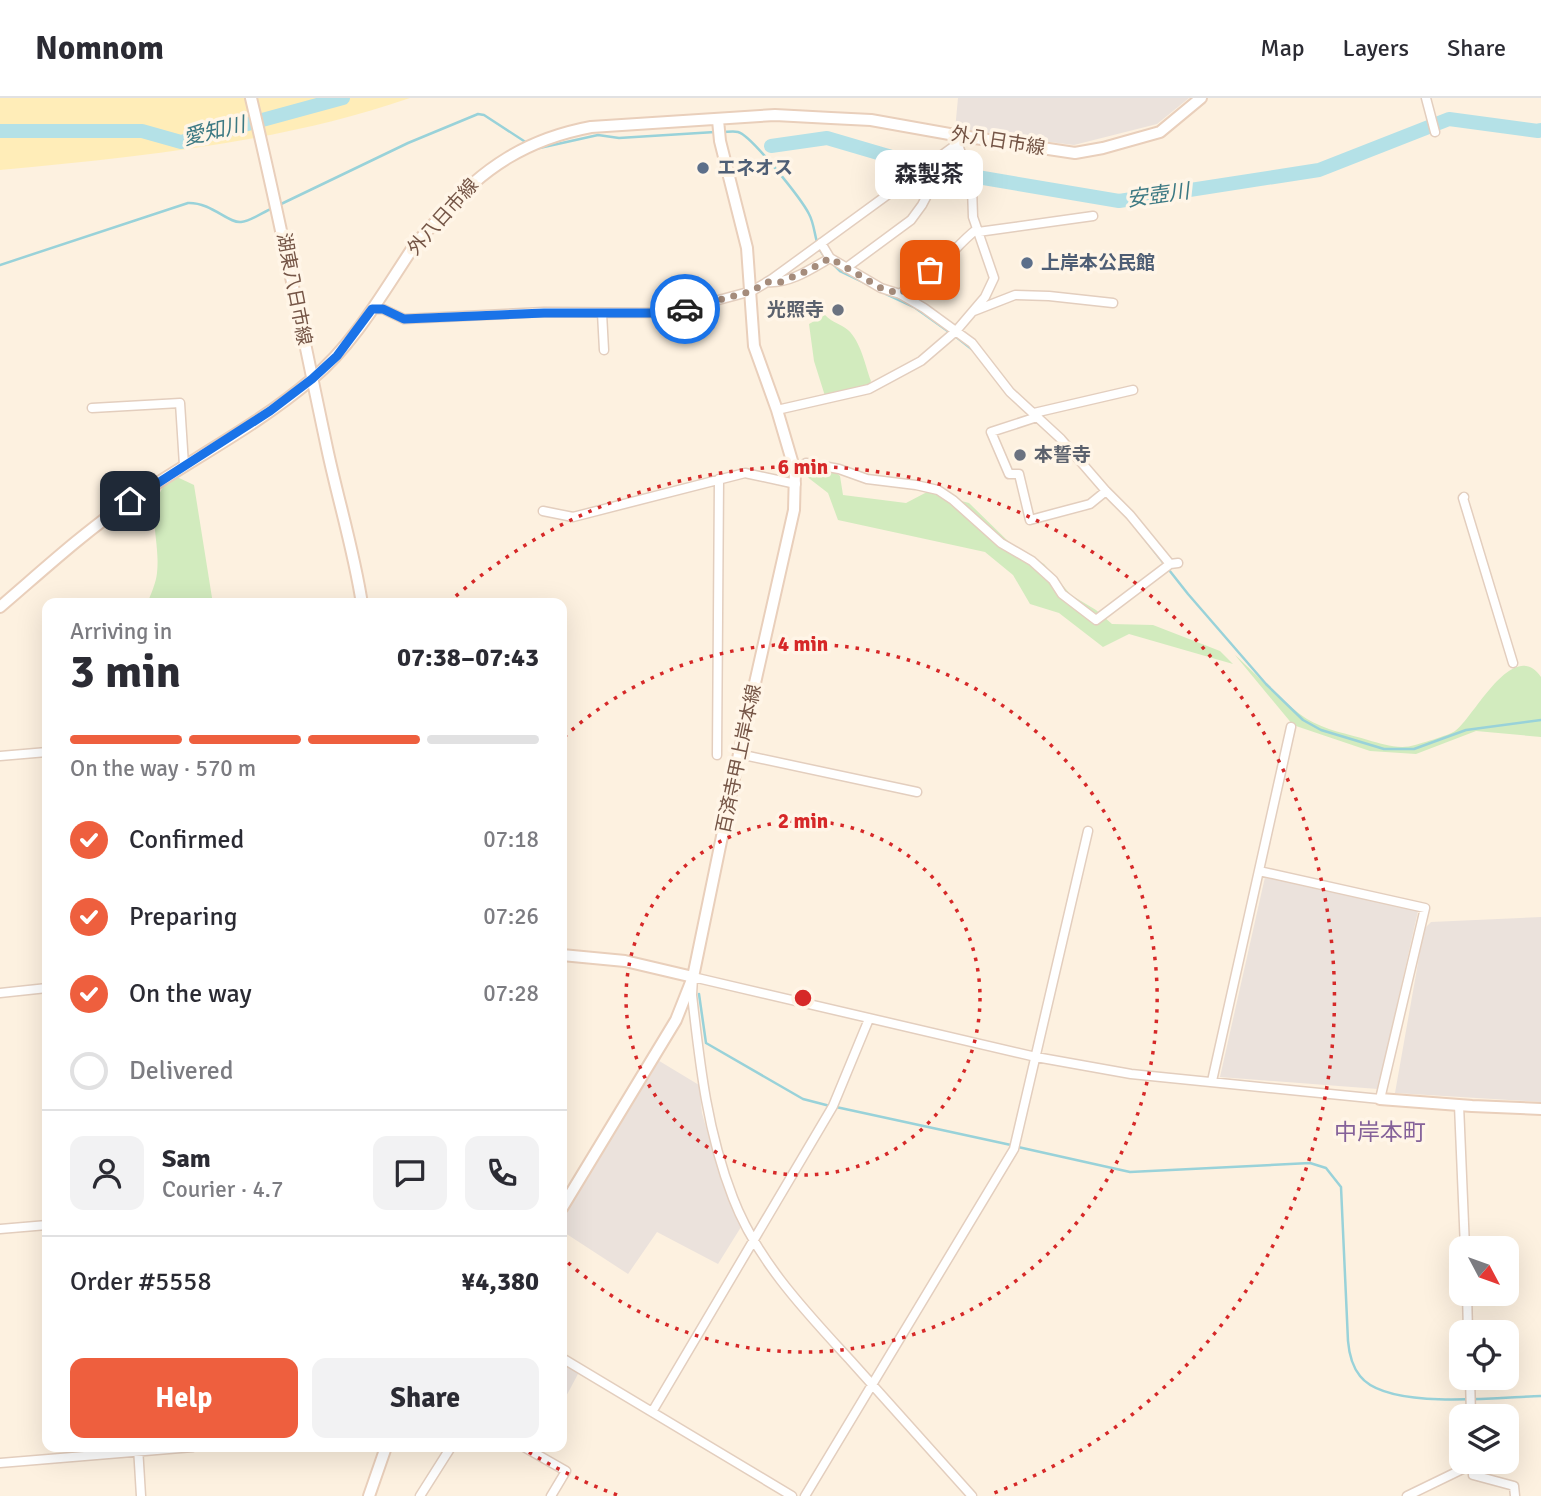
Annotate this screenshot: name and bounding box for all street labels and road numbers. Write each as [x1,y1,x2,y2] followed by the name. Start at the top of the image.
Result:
[949,122,1047,160] street label: 外八日市線
[402,174,484,260] street label: 外八日市線
[271,231,317,347] street label: 湖東八日市線
[711,682,767,836] street label: 百済寺甲上岸本線

